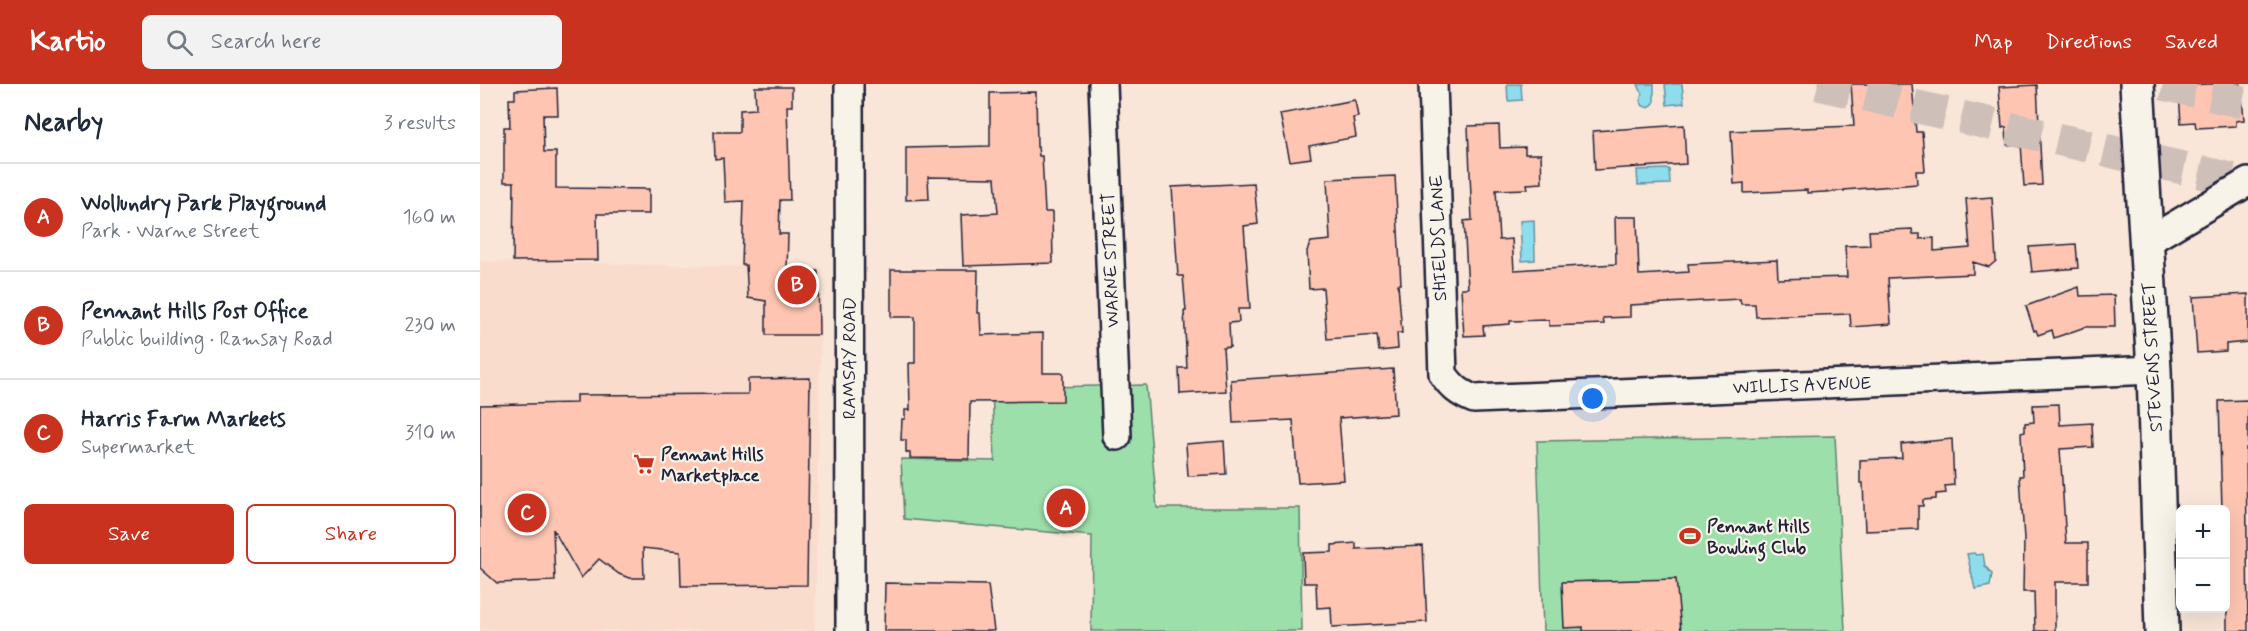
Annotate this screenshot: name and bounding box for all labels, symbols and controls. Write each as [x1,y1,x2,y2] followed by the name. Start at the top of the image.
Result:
[142,15,562,69] search box
[30,24,106,61] text: Kartio
[163,26,196,59] icon: search
[211,28,322,56] text: Search here
[1974,28,2013,56] text: Map
[2046,28,2132,56] text: Directions
[2165,28,2218,56] text: Saved
[24,106,103,140] text: Nearby
[384,110,456,137] text: 3 results
[1425,174,1453,302] street label: SHIELDS LANE
[81,190,326,218] text: Wollundry Park Playground
[1097,192,1125,328] street label: WARNE STREET
[37,204,50,231] text: A
[403,204,456,231] text: 160 m
[81,218,260,245] text: Park · Warne Street
[778,262,816,308] pin: B
[2137,281,2169,433] street label: STEVENS STREET
[838,297,862,419] street label: RAMSAY ROAD
[81,298,308,326] text: Pennant Hills Post Office
[37,312,50,339] text: B
[404,312,456,339] text: 230 m
[81,326,333,353] text: Public building · Ramsay Road
[1733,372,1872,400] street label: WILLIS AVENUE
[1578,384,1607,413] your location
[81,406,286,434] text: Harris Farm Markets
[36,420,51,447] text: C
[405,420,456,447] text: 310 m
[81,434,195,461] text: Supermarket
[661,443,764,488] place label: Pennant Hills Marketplace
[632,452,656,476] supermarket icon: Pennant Hills Marketplace
[1046,486,1086,530] pin: A
[508,490,546,536] pin: C
[24,504,234,564] button: Save
[246,504,456,564] button: Share
[2176,505,2230,613] map controls
[2176,505,2230,559] button: +
[1707,515,1810,562] place label: Pennant Hills Bowling Club
[1678,524,1702,548] sports icon: Pennant Hills Bowling Club
[2176,559,2230,613] button: −

